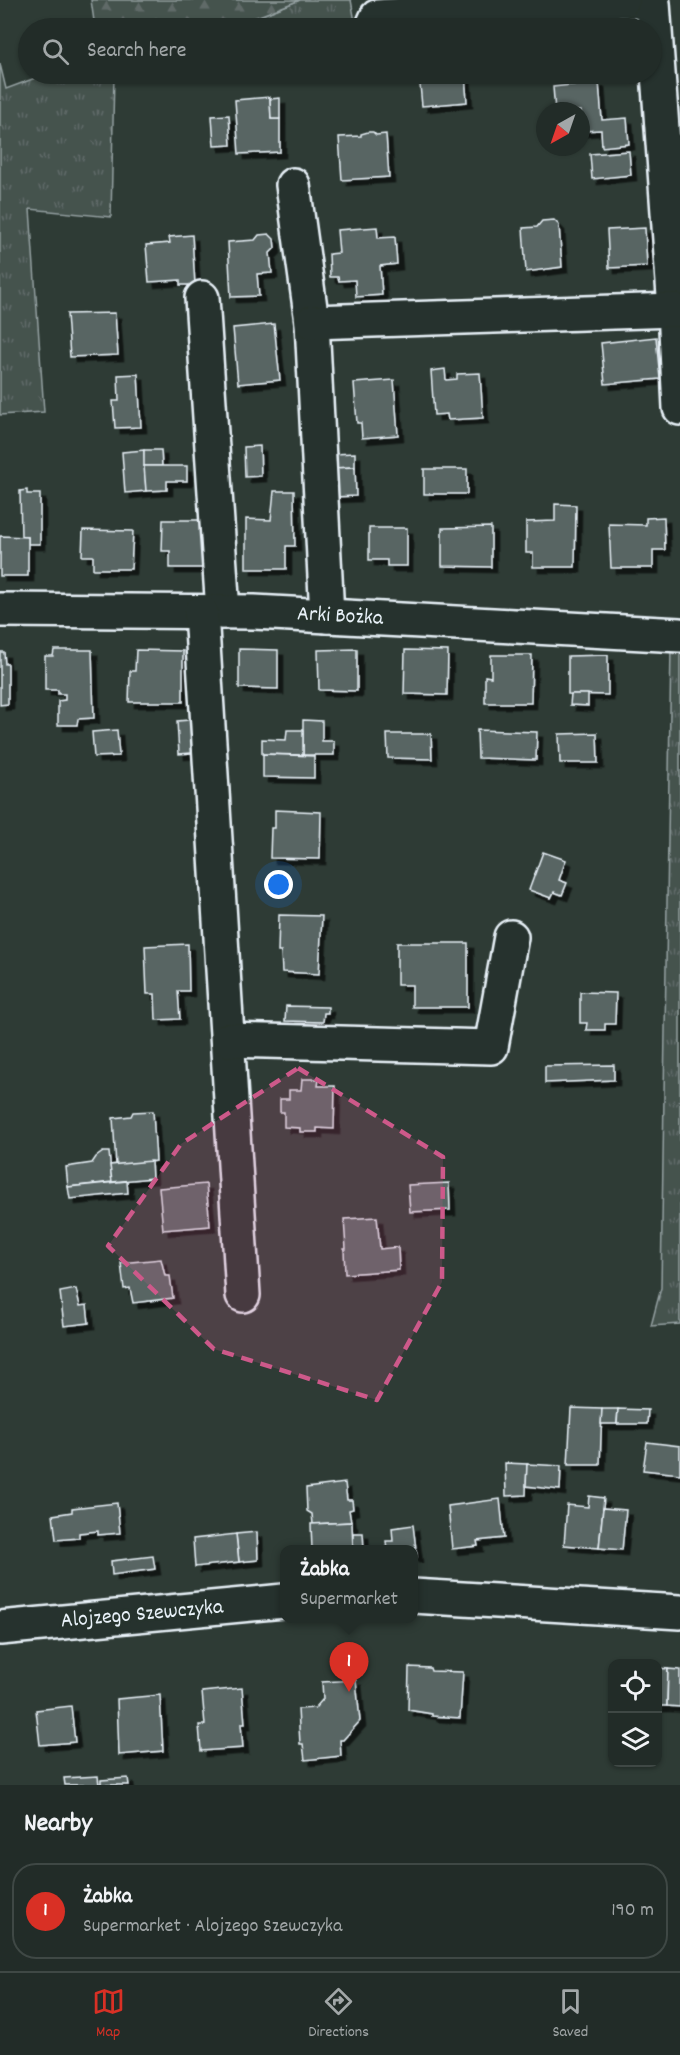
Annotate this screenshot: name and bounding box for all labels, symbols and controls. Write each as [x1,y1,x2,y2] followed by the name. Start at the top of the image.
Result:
[18,18,662,84] search box
[39,35,72,68] icon: search
[87,36,186,67] text: Search here
[536,102,590,156] north arrow
[296,599,385,635] street label: Arki Bożka
[264,870,293,899] your location
[280,1545,418,1623] popup
[300,1555,349,1586] text: Żabka
[300,1586,398,1614] text: Supermarket
[60,1592,225,1638] street label: Alojzego Szewczyka
[330,1642,368,1692] pin: 1
[608,1659,662,1767] map controls
[608,1659,662,1713] button: locate
[608,1713,662,1767] button: layers
[24,1806,92,1843] text: Nearby
[83,1882,132,1913] text: Żabka
[43,1897,48,1925] text: 1
[611,1897,654,1925] text: 190 m
[83,1913,342,1941] text: Supermarket · Alojzego Szewczyka
[92,1985,125,2044] tab: Map
[308,1985,369,2044] tab: Directions
[552,1985,588,2044] tab: Saved

